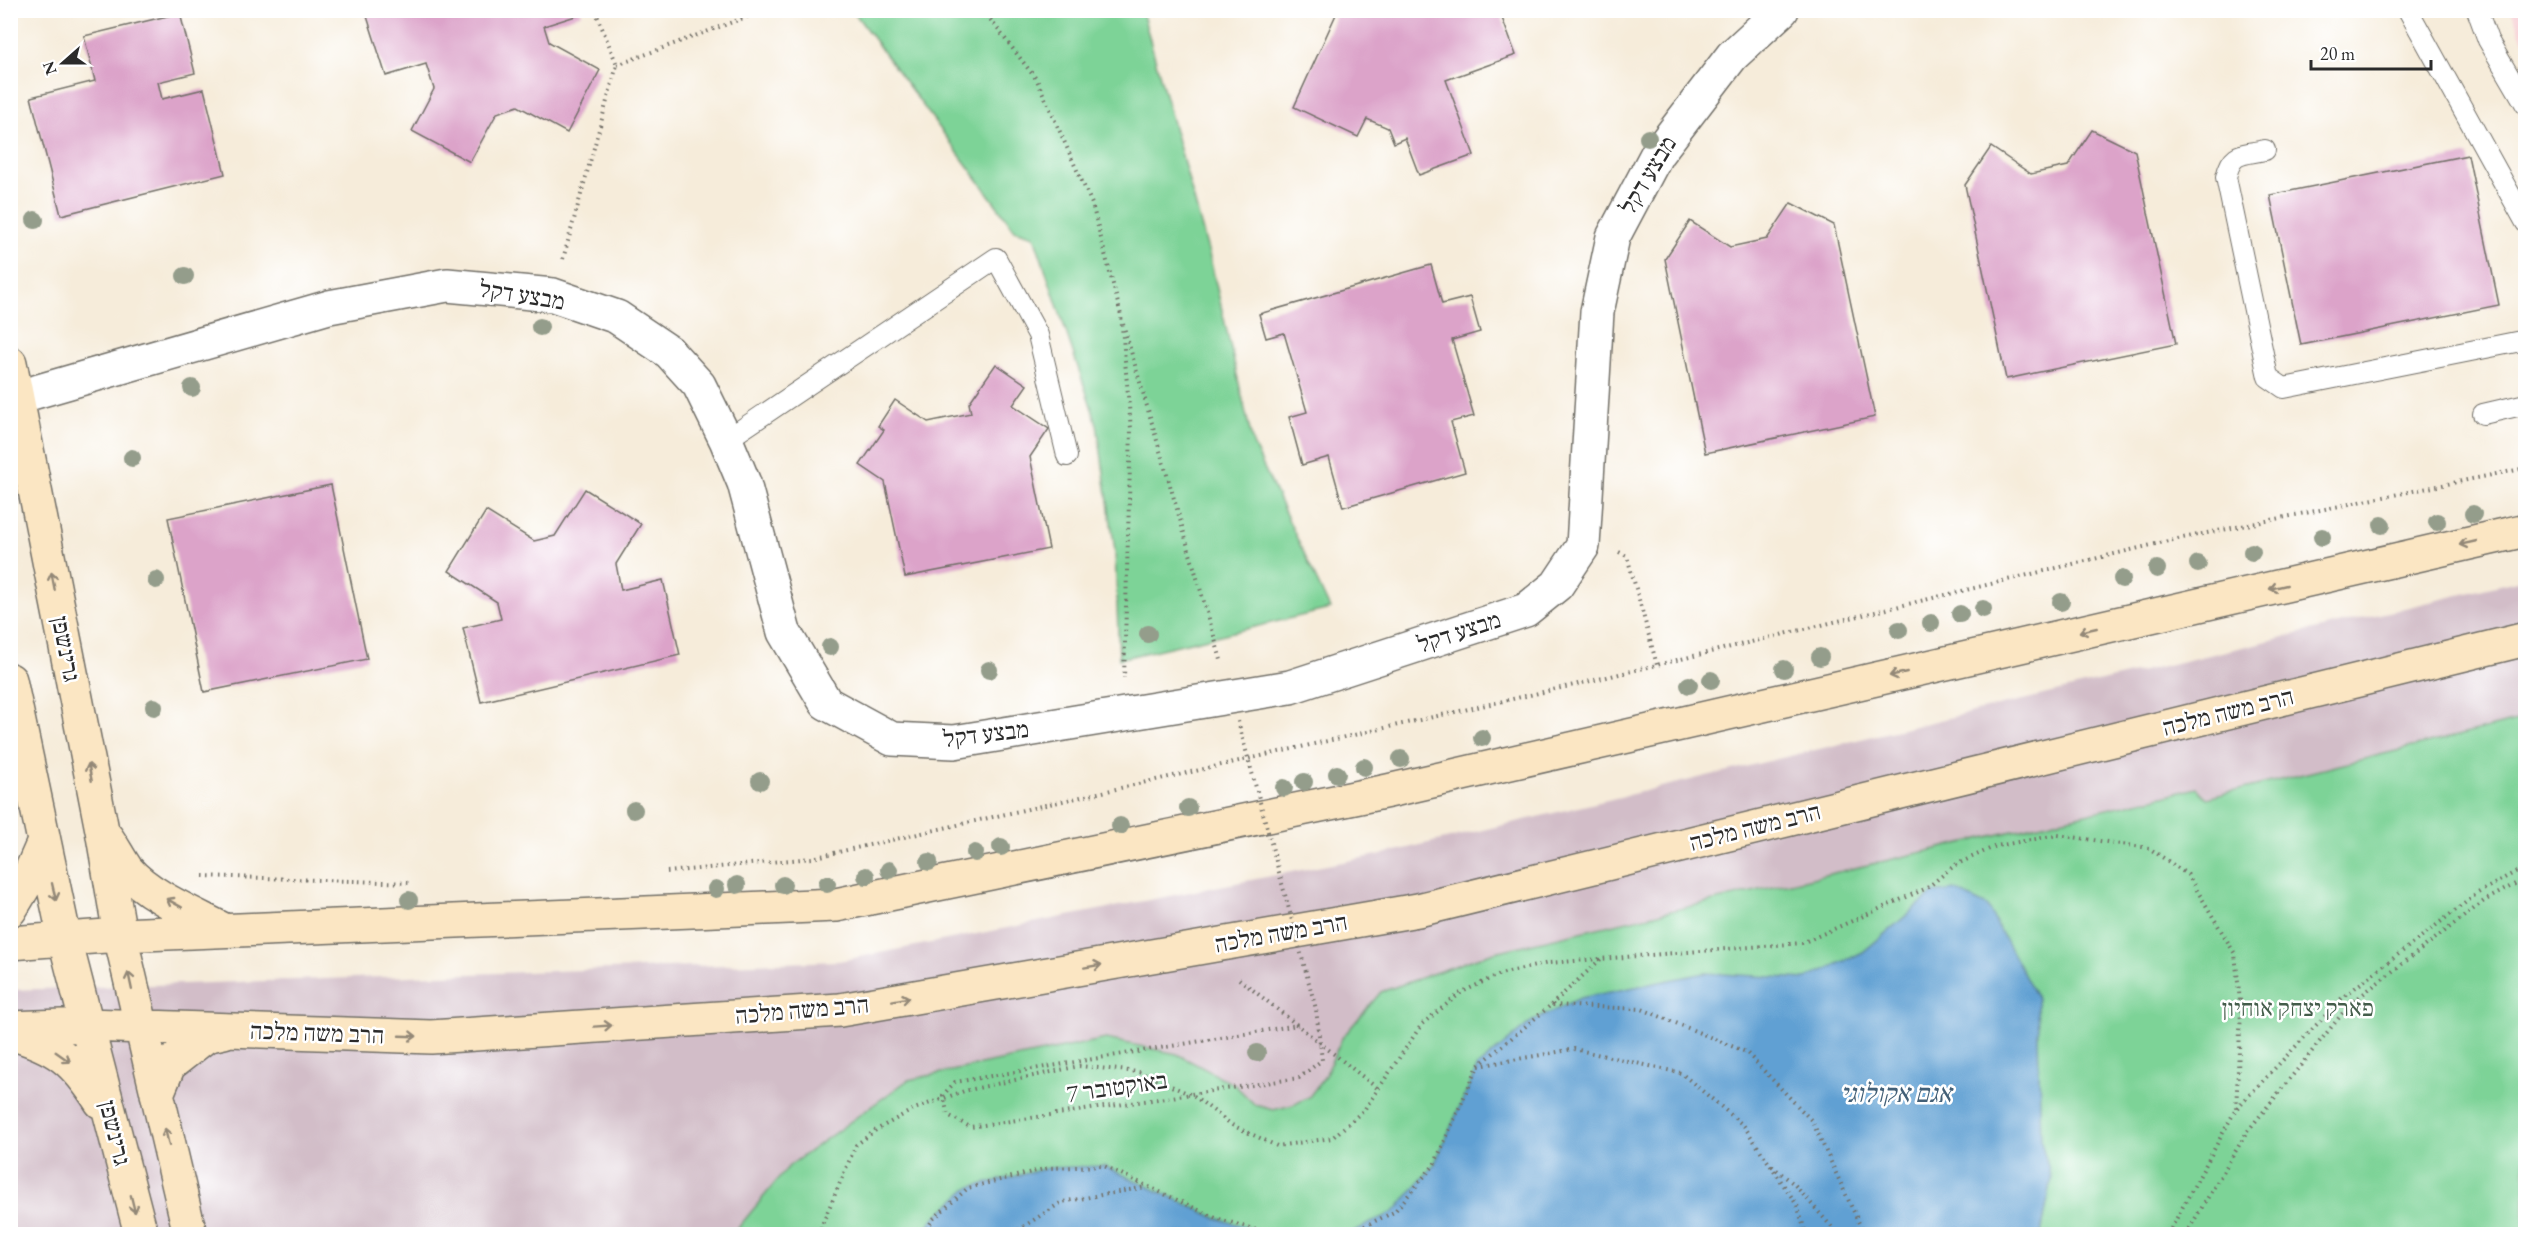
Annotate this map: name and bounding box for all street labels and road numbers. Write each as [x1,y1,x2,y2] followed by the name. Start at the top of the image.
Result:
[1612,130,1683,220] street label: מבצע דקל
[477,272,567,317] street label: מבצע דקל
[1413,603,1505,660] street label: מבצע דקל
[45,613,88,684] street label: גרינשפן
[2159,680,2297,743] street label: הרב משה מלכה
[941,713,1031,754] street label: מבצע דקל
[1686,795,1824,858] street label: הרב משה מלכה
[1212,906,1350,959] street label: הרב משה מלכה
[734,988,870,1031] street label: הרב משה מלכה
[249,1015,385,1050] street label: הרב משה מלכה
[1065,1064,1169,1109] street label: 7 באוקטובר
[92,1097,139,1169] street label: גרינשפן

